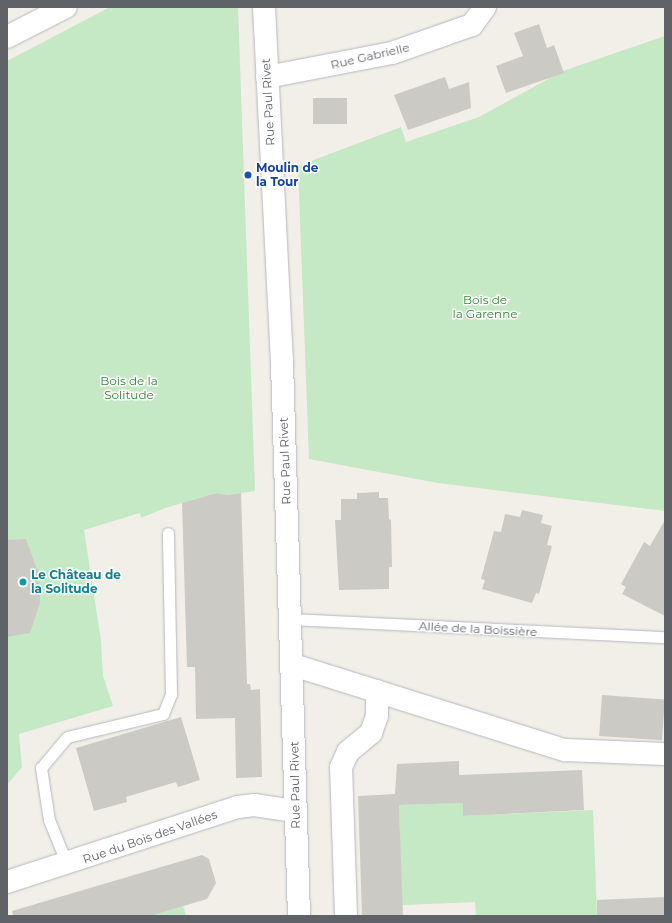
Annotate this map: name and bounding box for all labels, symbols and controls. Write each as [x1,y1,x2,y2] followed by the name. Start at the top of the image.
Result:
[329,40,411,72] street label: Rue Gabrielle
[259,58,277,146] street label: Rue Paul Rivet
[256,161,318,189] place label: Moulin de la Tour
[243,170,253,180] marker: Moulin de la Tour
[452,293,518,321] park label: Bois de la Garenne
[100,374,158,402] park label: Bois de la Solitude
[276,417,294,505] street label: Rue Paul Rivet
[31,568,121,596] place label: Le Château de la Solitude
[18,577,28,587] marker: Le Château de la Solitude
[418,619,538,639] street label: Allée de la Boissière
[287,741,303,829] street label: Rue Paul Rivet
[81,807,219,867] street label: Rue du Bois des Vallées

